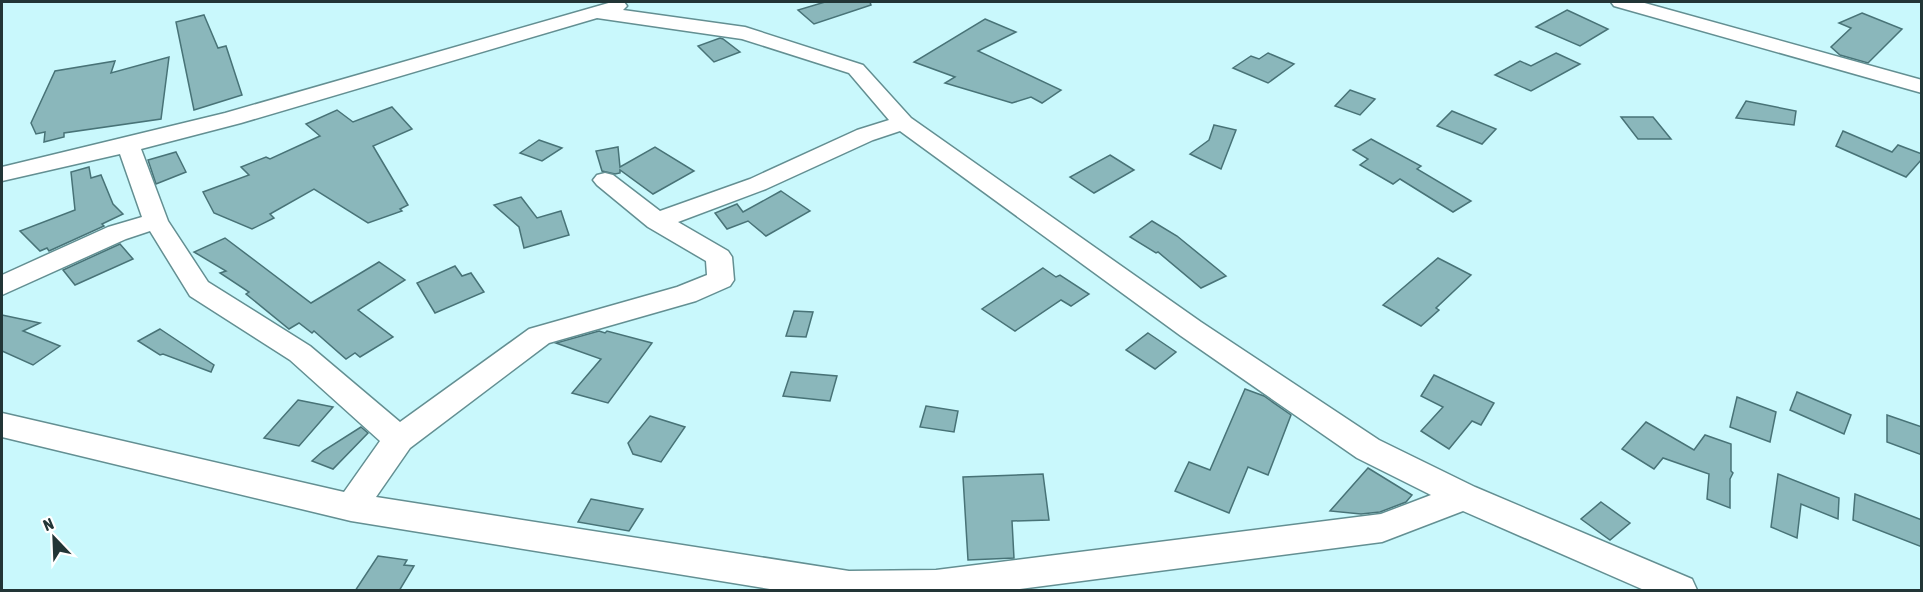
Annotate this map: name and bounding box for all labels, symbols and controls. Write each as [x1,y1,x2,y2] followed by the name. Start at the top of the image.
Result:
[24,508,84,568] north arrow
[40,514,56,534] text: N

